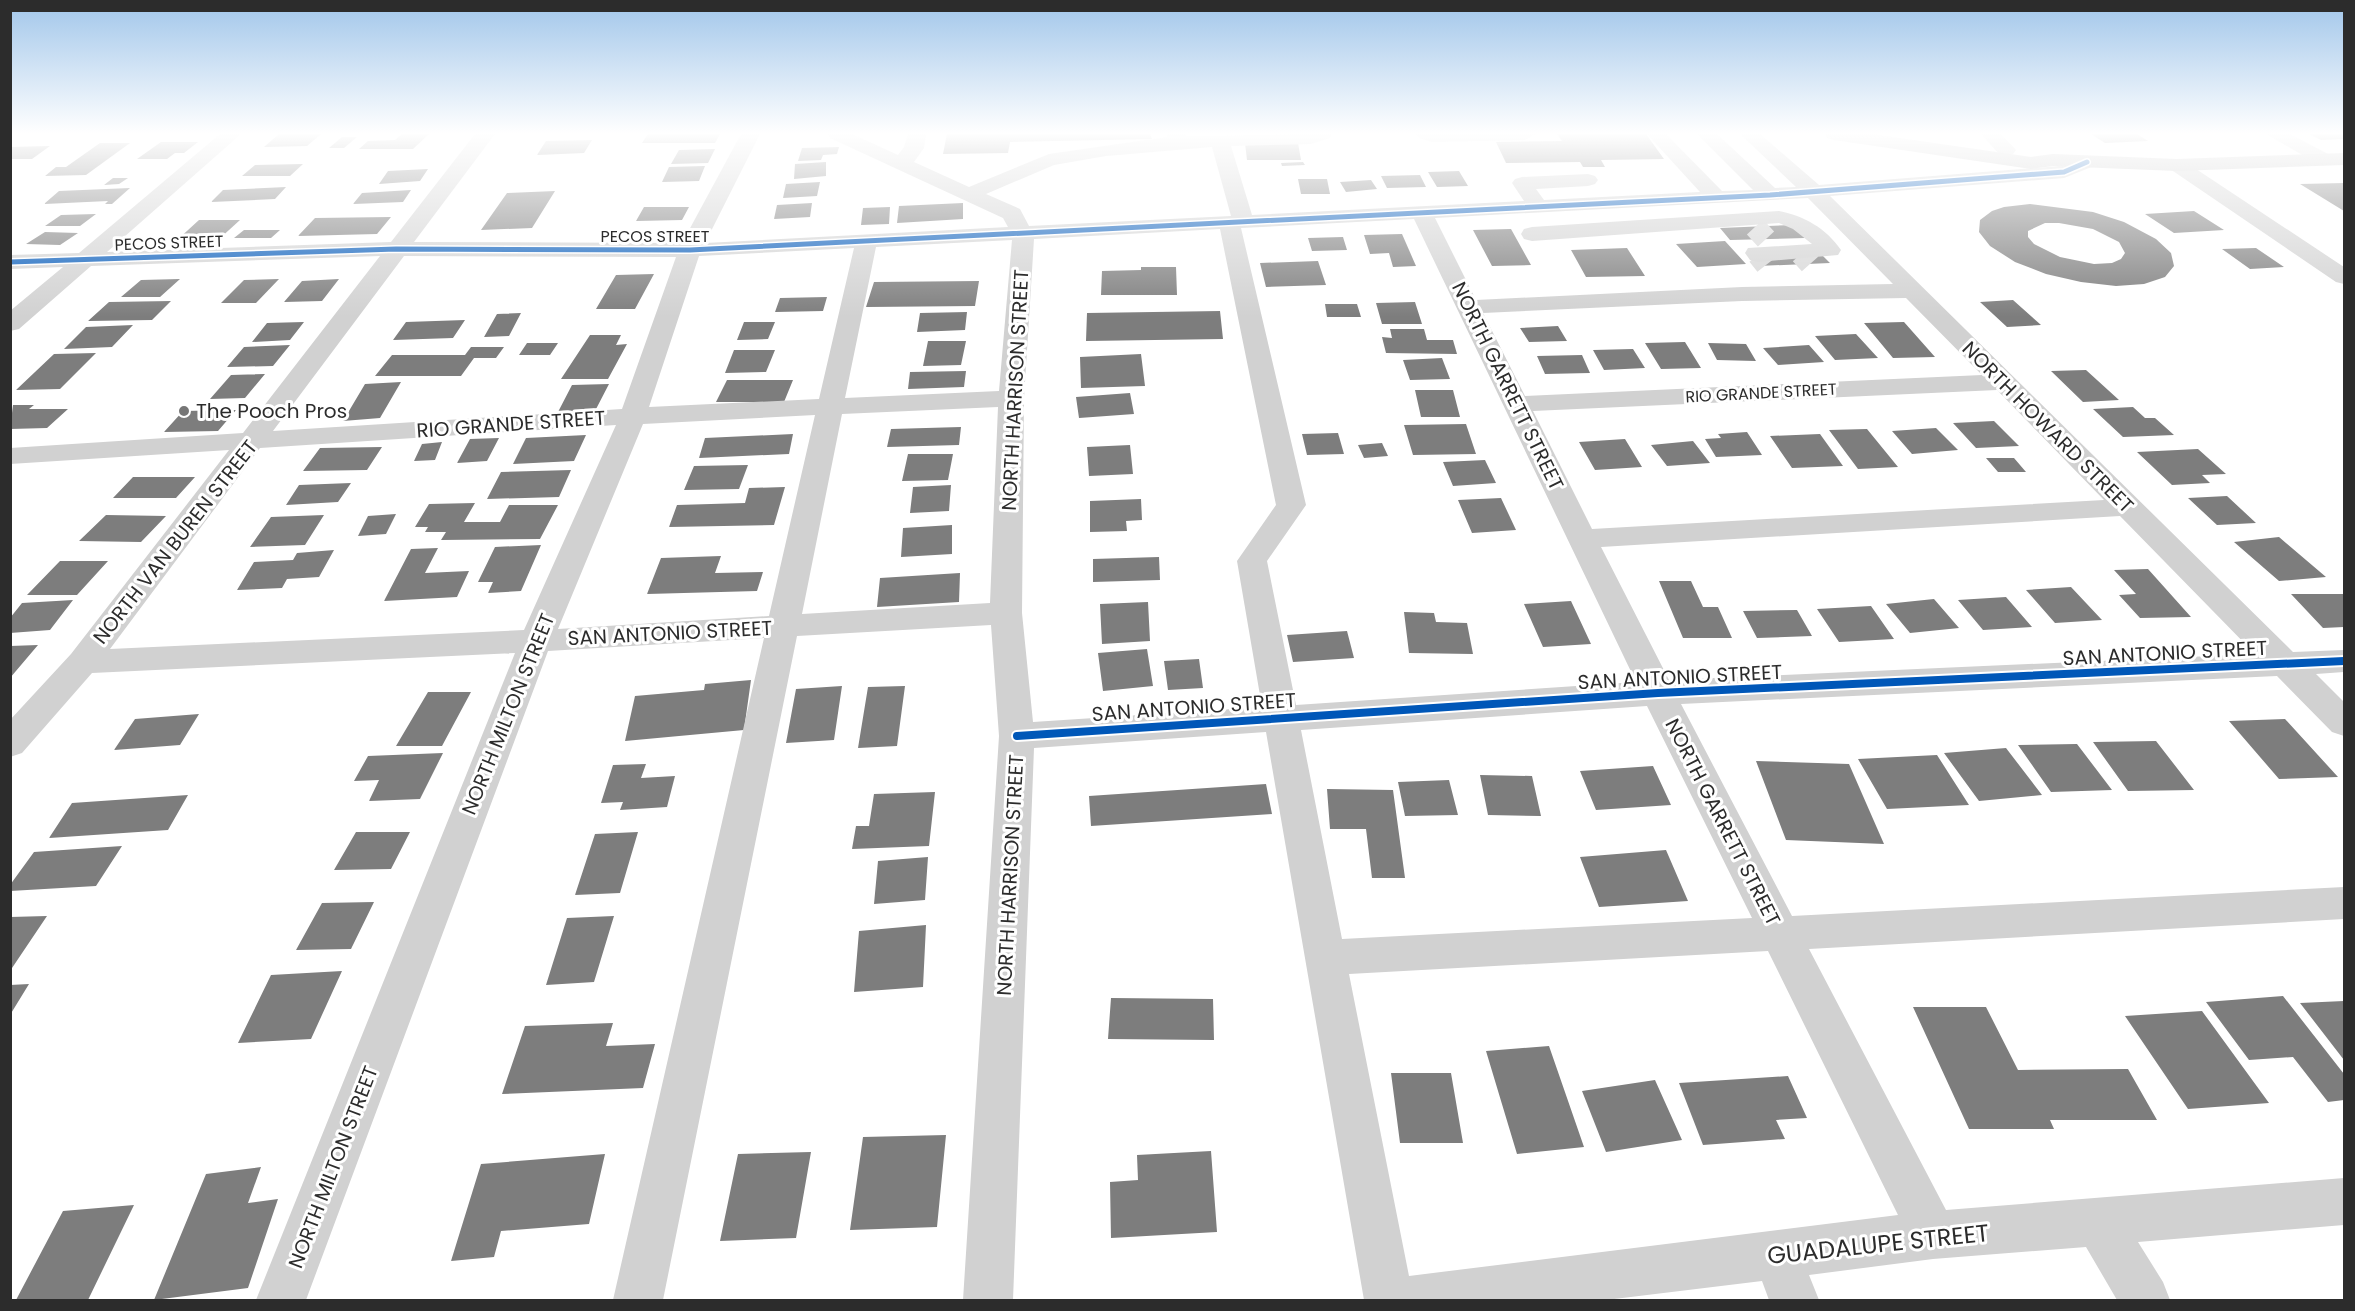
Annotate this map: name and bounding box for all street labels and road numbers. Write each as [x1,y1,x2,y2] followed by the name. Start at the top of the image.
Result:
[601,225,710,248] street label: PECOS STREET
[114,230,224,256] street label: PECOS STREET
[995,269,1035,511] street label: NORTH HARRISON STREET
[1445,277,1571,495] street label: NORTH GARRETT STREET
[1956,335,2140,519] street label: NORTH HOWARD STREET
[1685,378,1838,408] street label: RIO GRANDE STREET
[416,403,607,445] street label: RIO GRANDE STREET
[86,434,264,650] street label: NORTH VAN BUREN STREET
[455,609,561,819] street label: NORTH MILTON STREET
[567,614,773,652] street label: SAN ANTONIO STREET
[2062,634,2268,672] street label: SAN ANTONIO STREET
[1577,658,1783,696] street label: SAN ANTONIO STREET
[1091,686,1297,728] street label: SAN ANTONIO STREET
[1659,714,1787,930] street label: NORTH GARRETT STREET
[990,754,1030,996] street label: NORTH HARRISON STREET
[281,1062,385,1272] street label: NORTH MILTON STREET
[1766,1216,1990,1272] street label: GUADALUPE STREET

